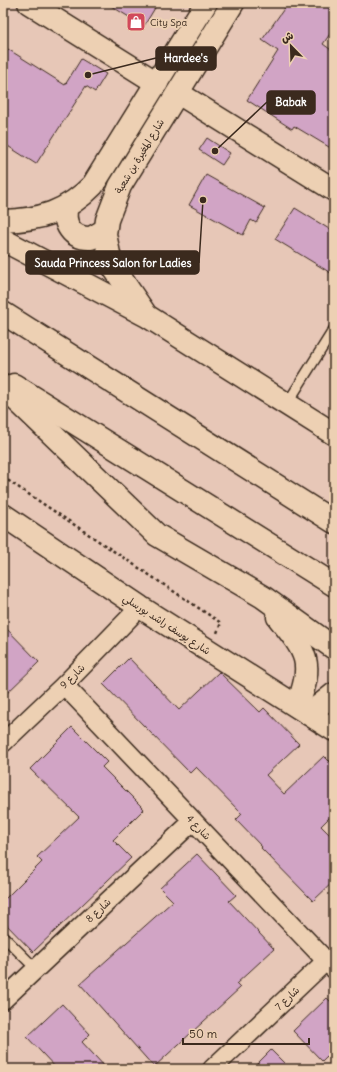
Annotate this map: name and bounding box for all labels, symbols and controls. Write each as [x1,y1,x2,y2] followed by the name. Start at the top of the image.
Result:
[125,11,147,33] shop icon: City Spa
[150,16,188,29] place label: City Spa
[271,26,311,66] north arrow
[279,28,295,46] text: ش
[156,47,216,70] callout: Hardee's
[164,51,208,65] text: Hardee's
[267,91,315,114] callout: Babak
[275,95,307,109] text: Babak
[112,116,168,197] street label: شارع المغيرة بن شعبة
[26,251,199,274] callout: Sauda Princess Salon for Ladies
[35,256,191,270] text: Sauda Princess Salon for Ladies
[119,591,213,660] street label: شارع يوسف راشد بورسلي
[57,661,88,692] street label: شارع 9
[183,812,214,843] street label: شارع 4
[83,895,115,926] street label: شارع 8
[272,983,303,1014] street label: شارع 7
[183,1020,309,1046] scale bar
[189,1026,218,1041] text: 50 m

